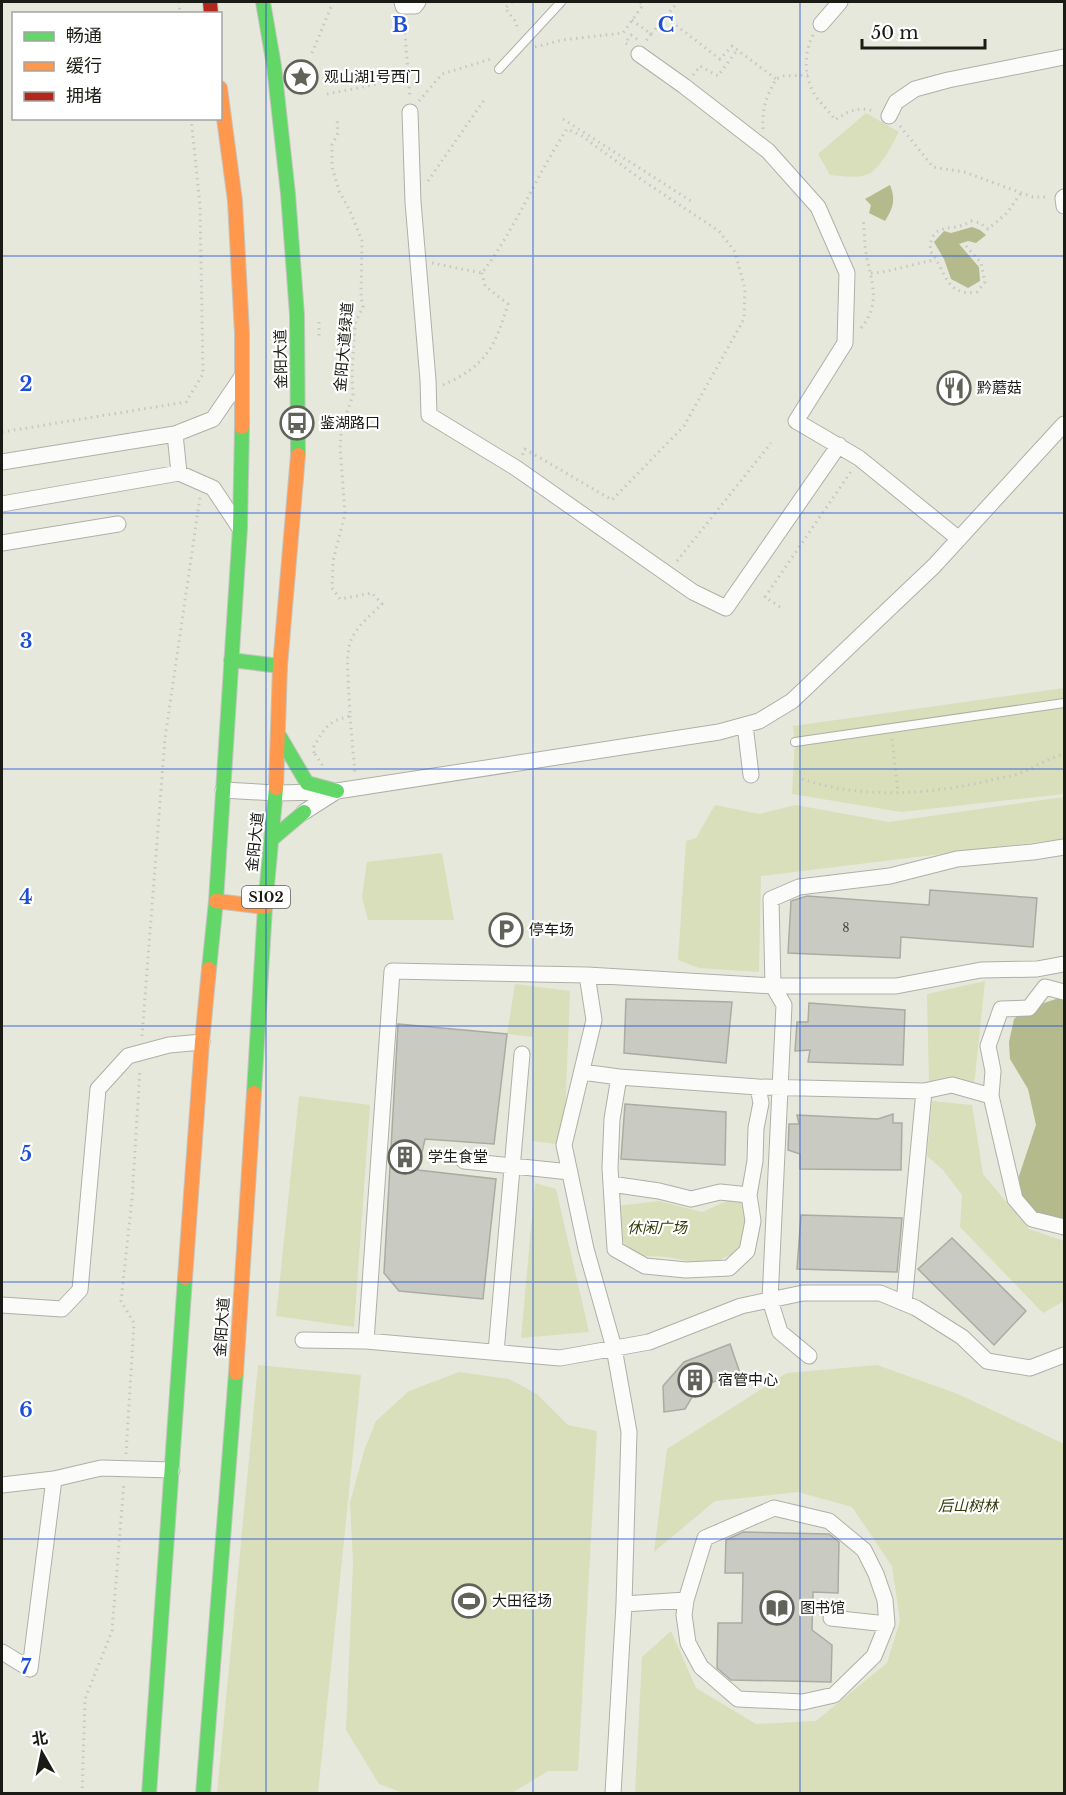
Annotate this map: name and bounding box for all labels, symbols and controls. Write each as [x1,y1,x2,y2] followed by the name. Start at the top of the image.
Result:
[12,12,222,120] legend
[862,12,985,50] scale bar
[392,13,408,37] text: B
[658,13,674,37] text: C
[871,22,919,44] text: 50 m
[66,25,102,47] text: 畅通
[66,55,102,77] text: 缓行
[283,59,319,95] place icon: 观山湖1号西门
[324,67,421,86] place label: 观山湖1号西门
[66,85,102,107] text: 拥堵
[330,301,357,393] street label: 金阳大道绿道
[270,329,291,389] street label: 金阳大道
[936,370,972,406] restaurant icon: 黔蘑菇
[19,372,33,396] text: 2
[977,378,1022,397] place label: 黔蘑菇
[279,405,315,441] bus stop icon: 鉴湖路口
[320,413,380,432] place label: 鉴湖路口
[20,629,32,653] text: 3
[242,811,267,873] street label: 金阳大道
[19,885,33,909] text: 4
[242,886,290,908] road number: S102
[488,912,524,948] parking icon: 停车场
[529,920,574,939] place label: 停车场
[842,920,850,935] house number: 8
[387,1139,423,1175] building icon: 学生食堂
[20,1142,32,1166] text: 5
[428,1147,488,1166] place label: 学生食堂
[627,1218,689,1237] park label: 休闲广场
[210,1296,233,1358] street label: 金阳大道
[677,1362,713,1398] building icon: 宿管中心
[718,1370,778,1389] place label: 宿管中心
[19,1398,33,1422] text: 6
[938,1496,1000,1515] park label: 后山树林
[451,1583,487,1619] sports icon: 大田径场
[759,1590,795,1626] library icon: 图书馆
[492,1591,552,1610] place label: 大田径场
[800,1598,845,1617] place label: 图书馆
[21,1655,32,1679] text: 7
[12,1723,72,1783] north arrow
[30,1727,49,1749] text: 北

